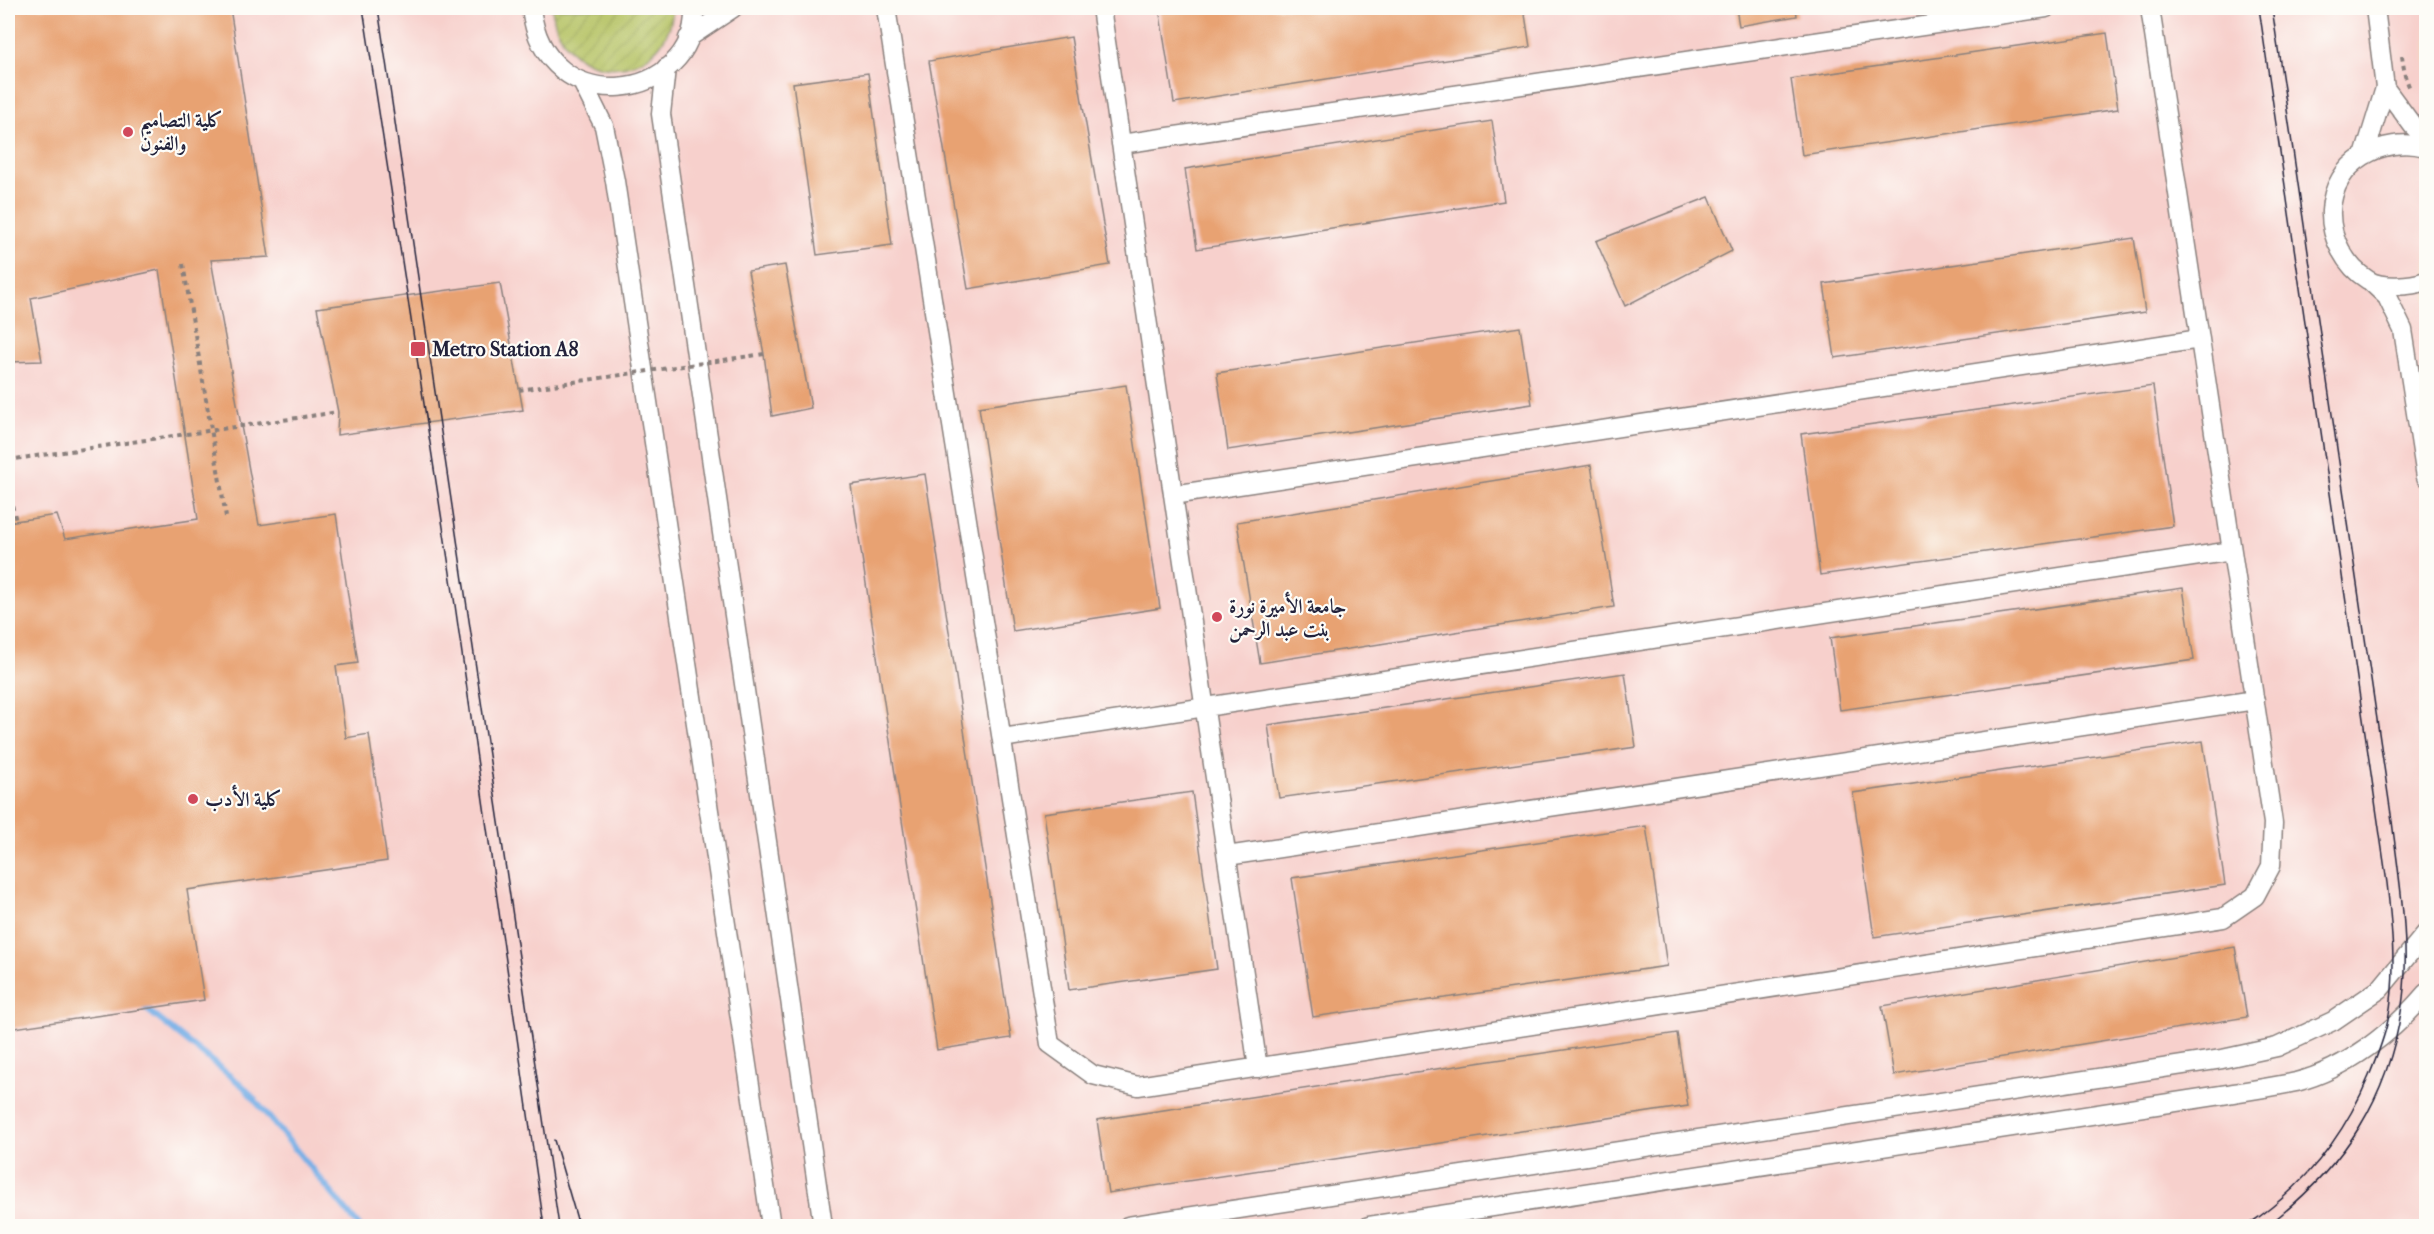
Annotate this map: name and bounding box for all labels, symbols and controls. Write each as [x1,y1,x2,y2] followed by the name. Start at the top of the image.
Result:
[140,109,223,156] place label: كلية التصاميم والفنون
[121,125,135,139] marker: كلية التصاميم والفنون
[431,338,578,361] place label: Metro Station A8
[409,340,427,358] marker: Metro Station A8
[1229,591,1346,643] place label: جامعة الأميرة نورة بنت عبد الرحمن
[1210,610,1224,624] marker: جامعة الأميرة نورة بنت عبد الرحمن
[205,784,282,812] place label: كلية الأدب
[186,792,200,806] marker: كلية الأدب

